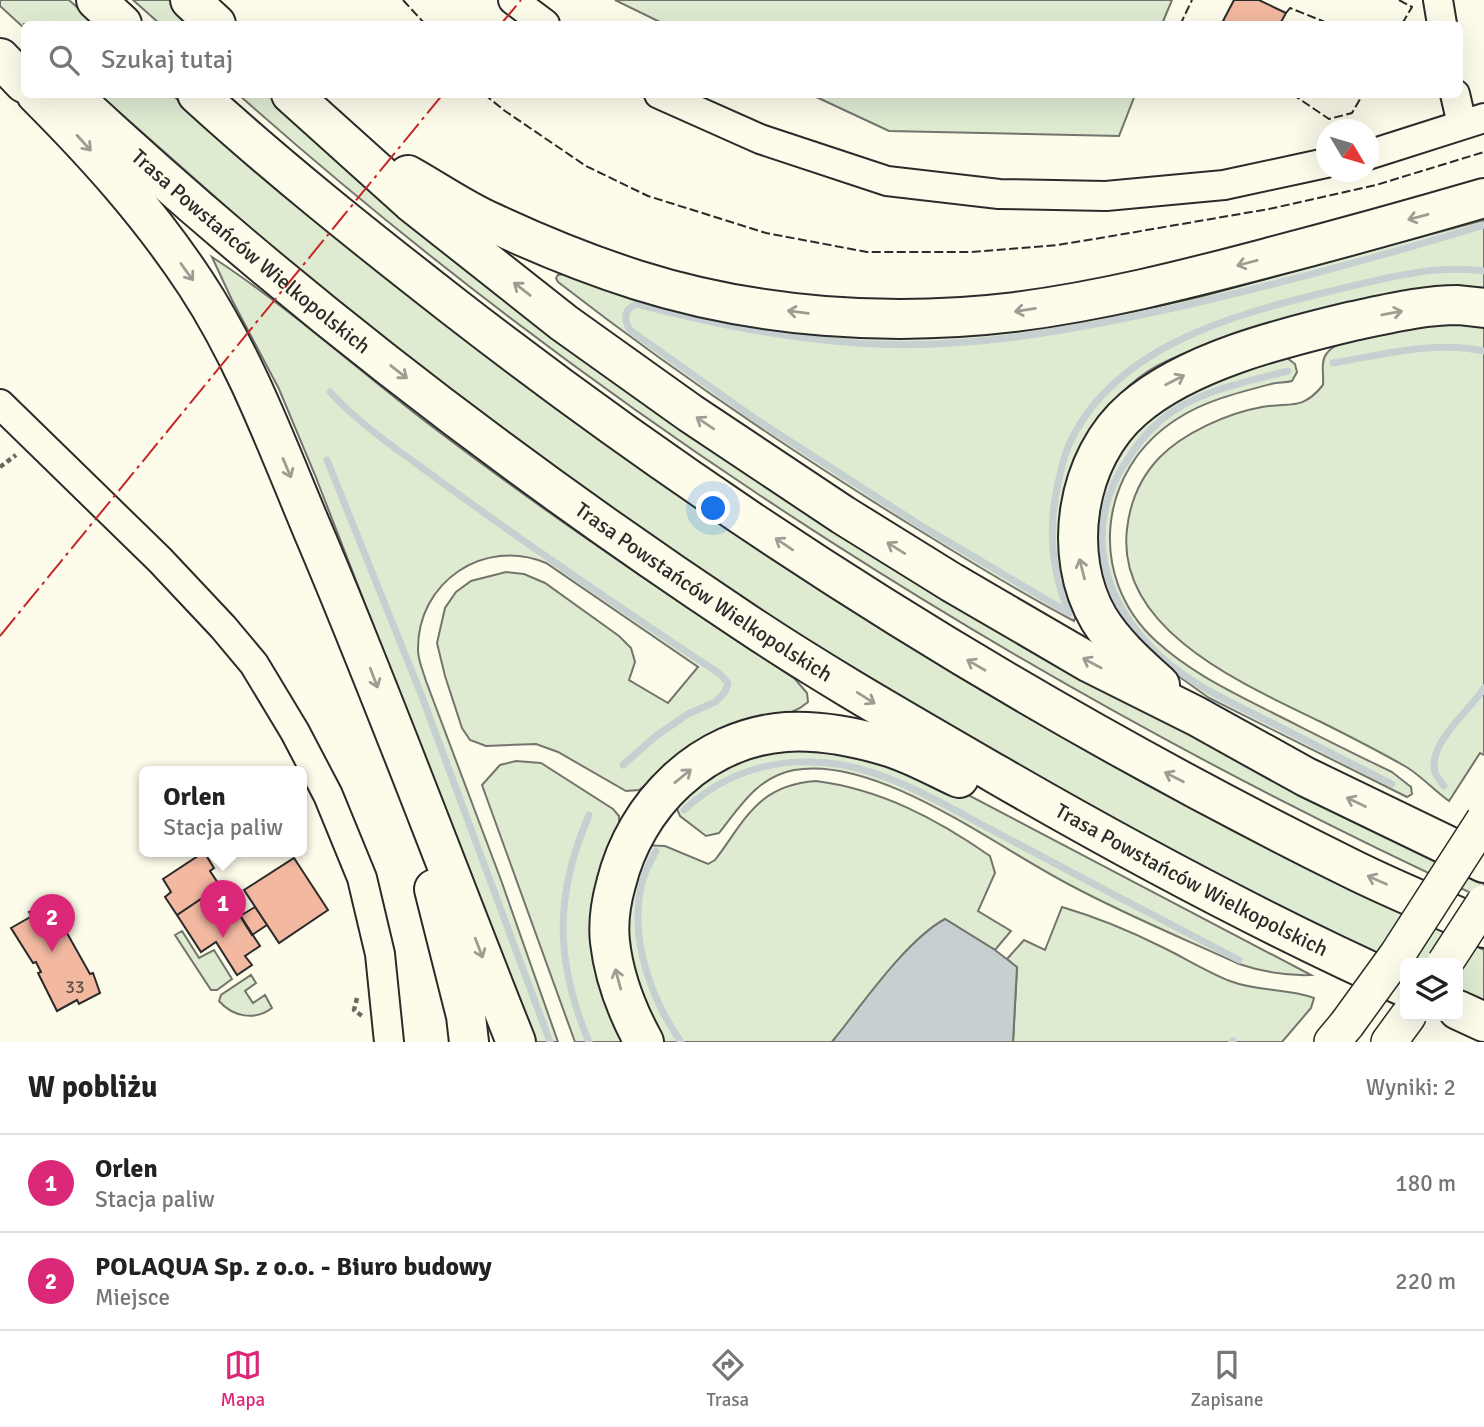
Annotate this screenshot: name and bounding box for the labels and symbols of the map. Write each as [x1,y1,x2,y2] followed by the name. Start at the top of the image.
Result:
[1316,119,1379,182] north arrow
[76,134,92,152] one-way arrow
[126,144,376,359] street label: Trasa Powstańców Wielkopolskich
[1408,211,1430,224] one-way arrow
[1236,257,1259,270] one-way arrow
[180,262,194,281] one-way arrow
[513,282,531,297] one-way arrow
[1014,304,1037,317] one-way arrow
[787,305,810,318] one-way arrow
[1380,306,1403,319] one-way arrow
[389,364,407,379] one-way arrow
[1165,372,1185,386] one-way arrow
[696,416,715,431] one-way arrow
[281,457,294,478] one-way arrow
[696,491,730,525] your location
[570,496,837,688] street label: Trasa Powstańców Wielkopolskich
[775,537,794,551] one-way arrow
[886,540,906,554] one-way arrow
[1075,558,1088,581] one-way arrow
[1082,656,1102,670] one-way arrow
[967,658,987,672] one-way arrow
[368,667,381,689] one-way arrow
[856,691,876,705] one-way arrow
[674,768,692,783] one-way arrow
[1164,770,1185,783] one-way arrow
[1346,795,1367,809] one-way arrow
[1051,798,1332,962] street label: Trasa Powstańców Wielkopolskich
[1367,873,1388,886] one-way arrow
[200,880,246,938] pin: 1
[29,894,75,952] pin: 2
[473,937,486,959] one-way arrow
[611,969,624,991] one-way arrow
[65,976,85,998] house number: 33

